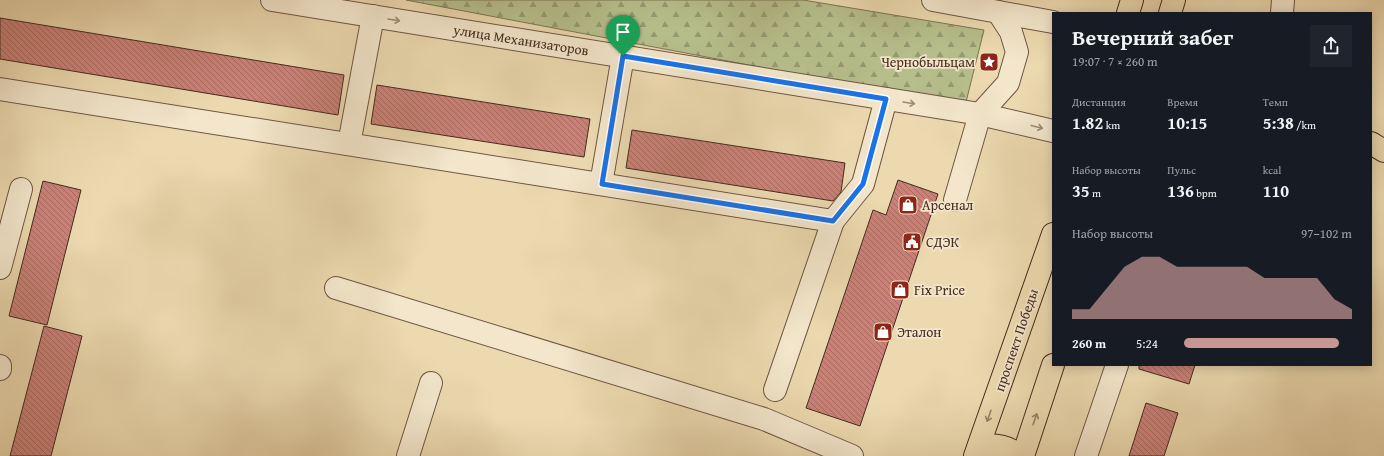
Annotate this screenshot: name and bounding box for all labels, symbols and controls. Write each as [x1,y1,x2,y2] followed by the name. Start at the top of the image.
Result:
[606,15,640,56] pin
[387,16,400,24] one-way arrow
[451,19,590,61] street label: улица Механизаторов
[612,21,634,43] icon: arrive
[1072,21,1233,53] text: Вечерний забег
[1310,25,1352,67] button: share
[978,51,1000,73] place icon: Чернобыльцам
[881,52,975,72] place label: Чернобыльцам
[1072,52,1158,71] text: 19:07 · 7 × 260 m
[1072,94,1126,110] text: Дистанция
[1167,94,1198,110] text: Время
[1263,94,1288,110] text: Темп
[902,99,915,107] one-way arrow
[1072,110,1103,135] text: 1.82
[1167,110,1207,135] text: 10:15
[1263,110,1294,135] text: 5:38
[1103,117,1120,133] text: km
[1294,117,1316,133] text: /km
[1030,123,1043,131] one-way arrow
[1072,162,1141,178] text: Набор высоты
[1167,162,1196,178] text: Пульс
[1263,162,1281,178] text: kcal
[1072,178,1090,203] text: 35
[1167,178,1194,203] text: 136
[1263,178,1289,203] text: 110
[1090,185,1101,201] text: m
[1194,185,1217,201] text: bpm
[897,194,919,216] shop icon: Арсенал
[922,195,974,215] place label: Арсенал
[1072,224,1153,243] text: Набор высоты
[1301,224,1352,243] text: 97–102 m
[901,231,923,253] public building icon: СДЭК
[926,232,960,252] place label: СДЭК
[889,279,911,301] shop icon: Fix Price
[914,280,965,300] place label: Fix Price
[989,286,1043,394] street label: проспект Победы
[872,321,894,343] shop icon: Эталон
[897,322,941,342] place label: Эталон
[1072,334,1106,353] text: 260 m
[1136,334,1158,353] text: 5:24
[985,410,993,422] one-way arrow
[1032,413,1039,426] one-way arrow

